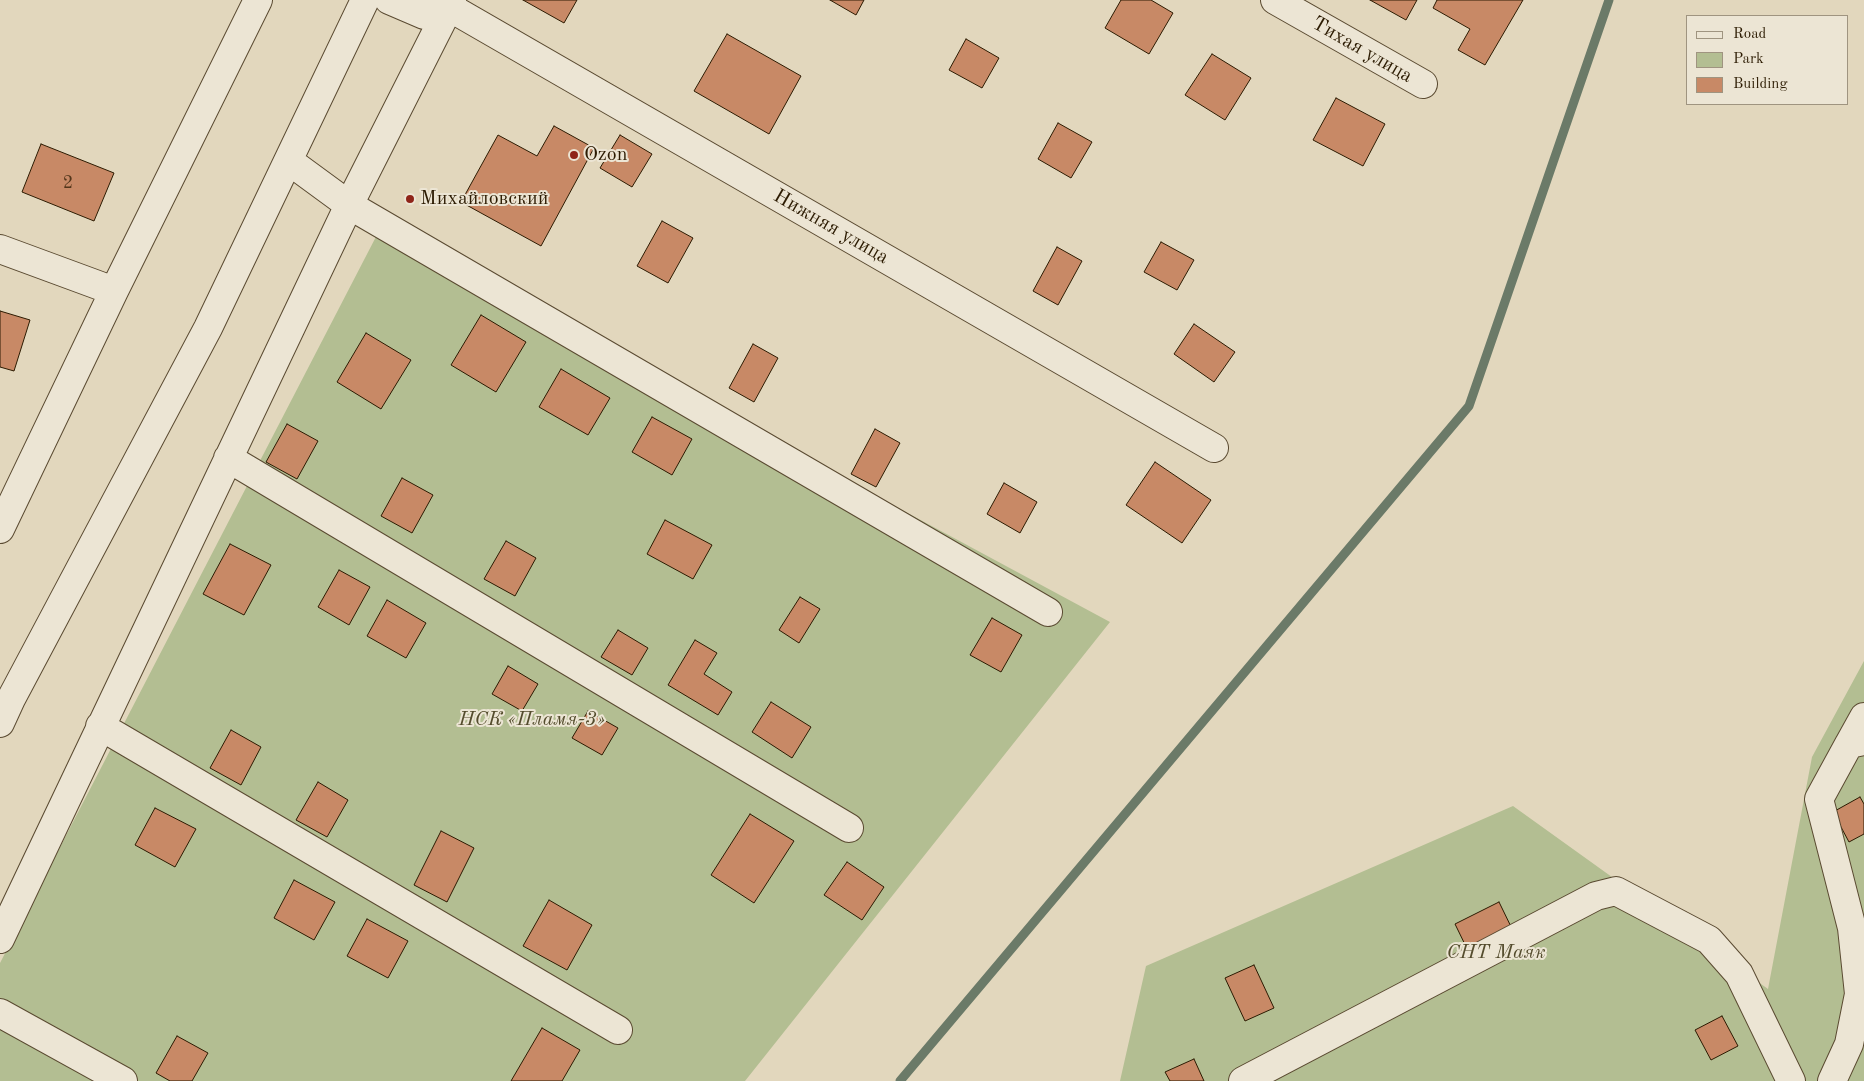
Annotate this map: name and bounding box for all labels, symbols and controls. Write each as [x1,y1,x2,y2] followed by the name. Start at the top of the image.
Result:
[1307,11,1417,89] street label: Тихая улица
[1686,15,1849,105] legend
[1733,27,1766,42] text: Road
[1733,52,1764,67] text: Park
[1733,77,1788,92] text: Building
[584,143,628,167] place label: Ozon
[568,149,580,161] marker: Ozon
[63,172,73,194] house number: 2
[769,184,893,270] street label: Нижняя улица
[420,187,548,211] place label: Михайловский
[404,193,416,205] marker: Михайловский
[459,708,605,732] park label: НСК «Пламя-3»
[1446,941,1546,965] park label: СНТ Маяк

